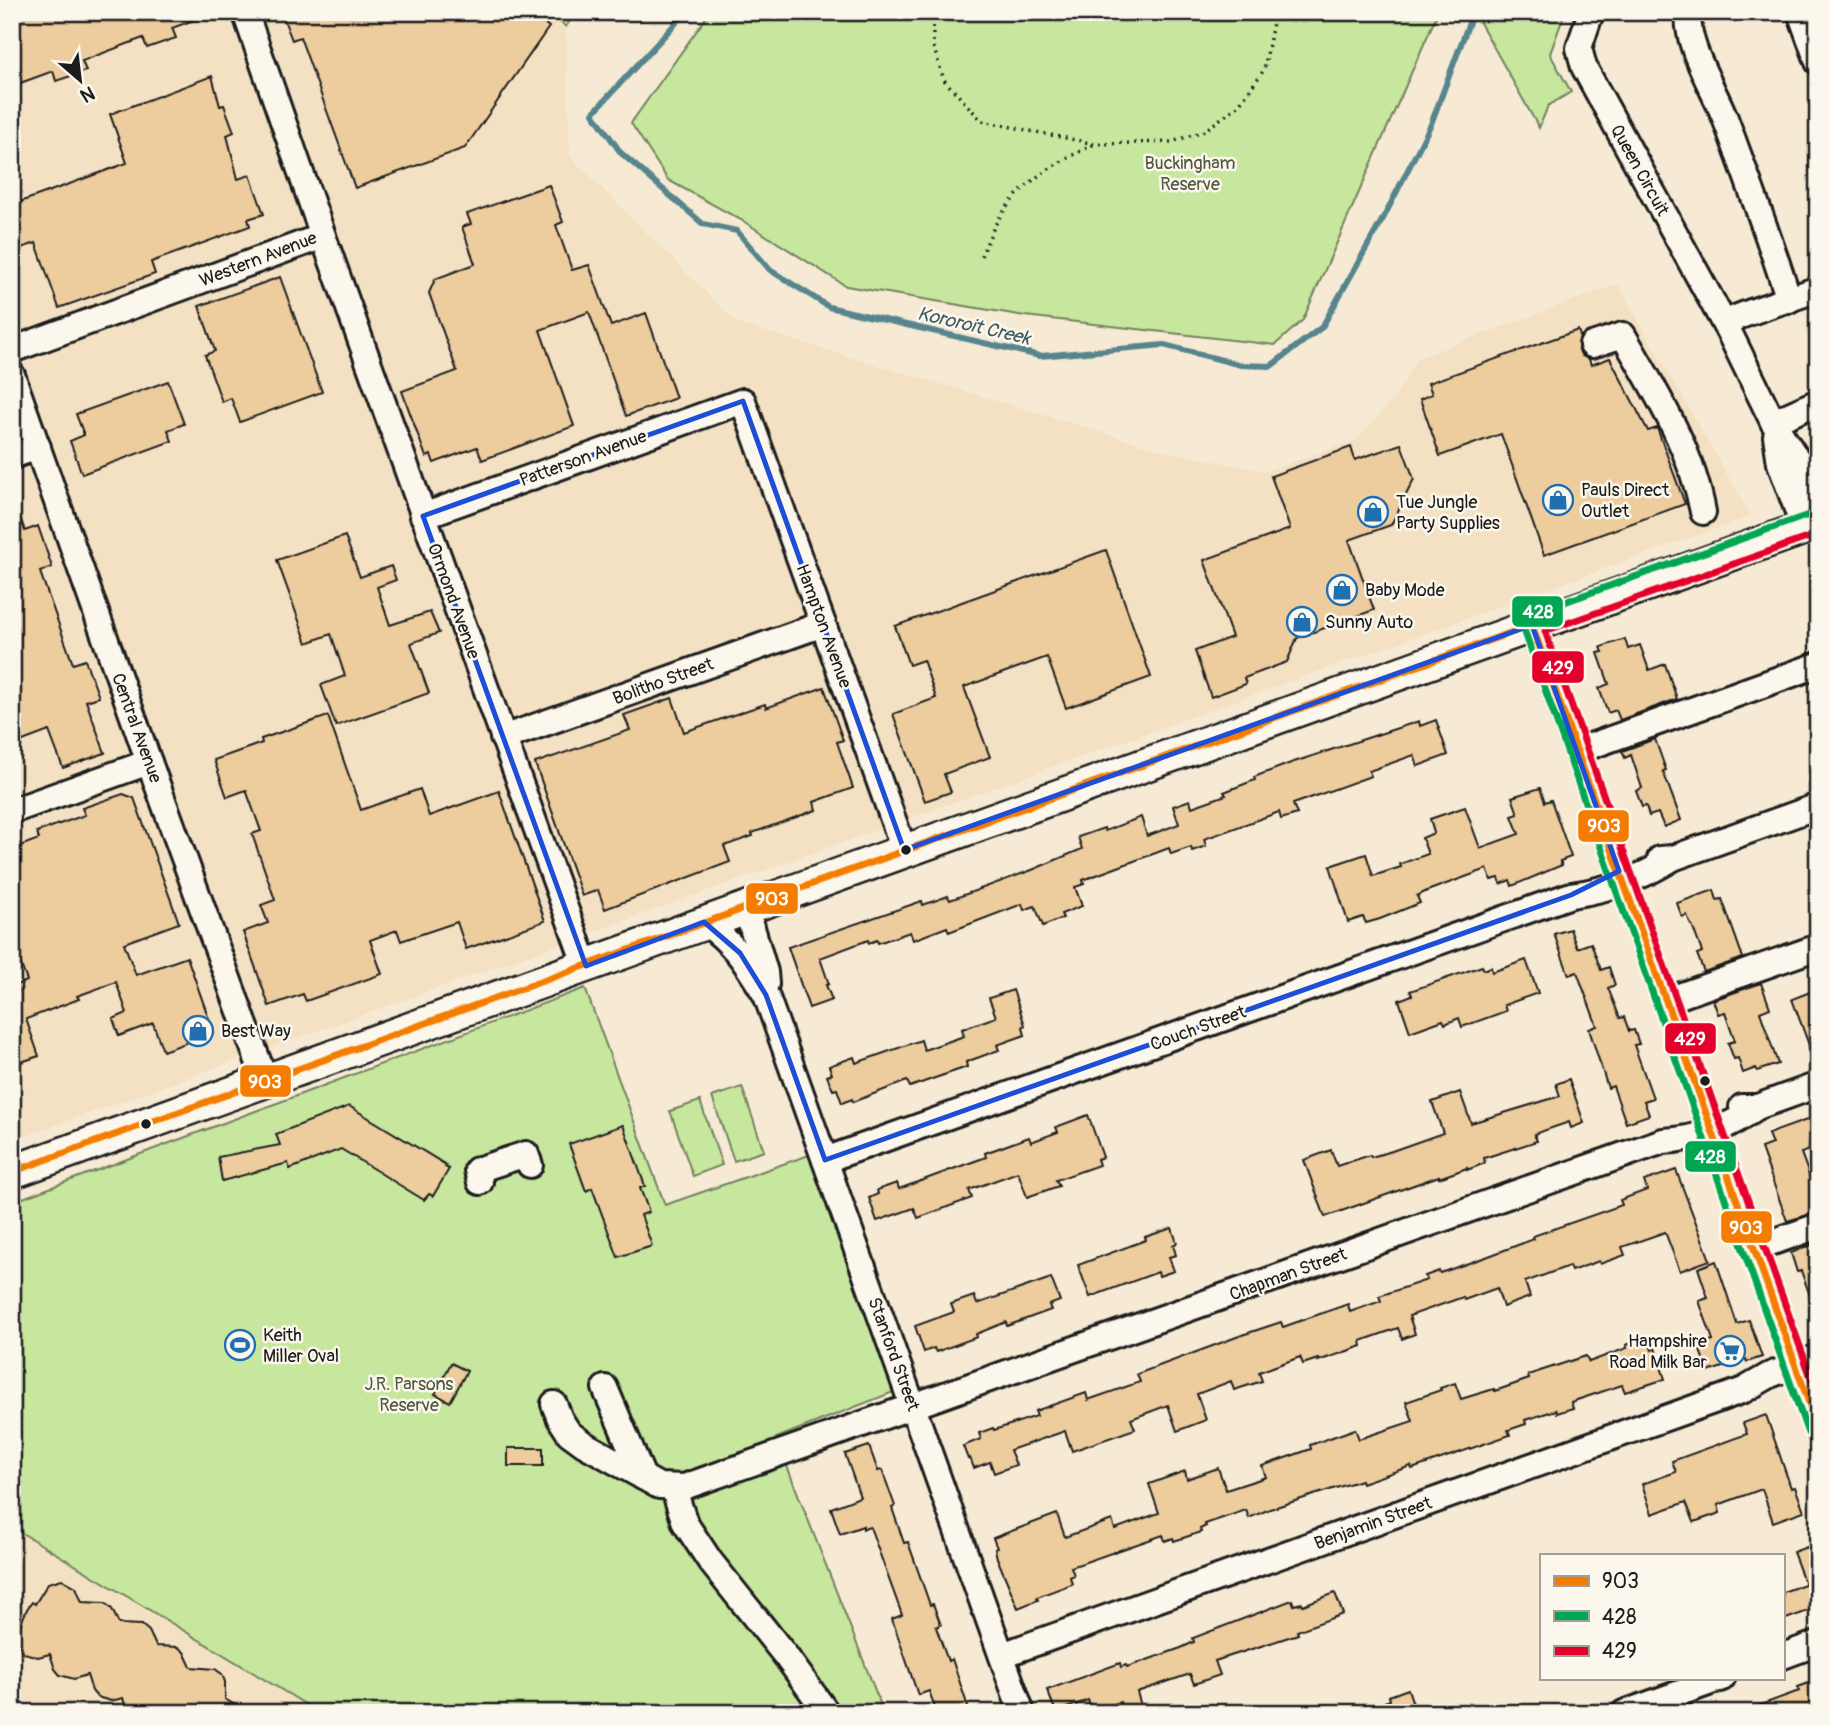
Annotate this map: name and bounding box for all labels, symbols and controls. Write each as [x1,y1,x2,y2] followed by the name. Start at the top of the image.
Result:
[46,46,116,116] north arrow
[76,81,99,108] text: N
[1605,121,1674,221] street label: Queen Circuit
[1144,152,1236,196] park label: Buckingham Reserve
[196,226,320,292] street label: Western Avenue
[915,301,1034,351] water label: Kororoit Creek
[516,425,650,492] street label: Patterson Avenue
[1581,479,1670,523] place label: Pauls Direct Outlet
[1541,483,1575,517] shop icon: Pauls Direct Outlet
[1396,491,1500,535] place label: Tue Jungle Party Supplies
[1356,495,1390,529] shop icon: Tue Jungle Party Supplies
[422,540,485,662] street label: Ormond Avenue
[790,561,857,691] street label: Hampton Avenue
[1325,573,1359,607] shop icon: Baby Mode
[1365,579,1445,602] place label: Baby Mode
[1511,595,1564,628] line badge: 428
[1522,600,1554,624] text: 428
[1285,605,1319,639] shop icon: Sunny Auto
[1325,611,1413,634] place label: Sunny Auto
[1531,650,1585,684] line badge: 429
[610,652,717,710] street label: Bolitho Street
[1542,656,1574,680] text: 429
[106,670,167,786] street label: Central Avenue
[1577,809,1630,843] line badge: 903
[1587,814,1621,838] text: 903
[899,843,913,857] unlabelled marker
[745,882,799,915] line badge: 903
[755,887,789,911] text: 903
[1147,1000,1250,1056] street label: Couch Street
[181,1014,215,1048] shop icon: Best Way
[221,1020,291,1043] place label: Best Way
[1664,1022,1717,1055] line badge: 429
[1674,1027,1706,1051] text: 429
[239,1064,292,1098] line badge: 903
[248,1070,282,1094] text: 903
[1698,1074,1712,1088] unlabelled marker
[139,1117,153,1131] unlabelled marker
[1684,1140,1737,1173] line badge: 428
[1694,1145,1726,1169] text: 428
[1720,1210,1773,1244] line badge: 903
[1729,1216,1763,1240] text: 903
[1226,1242,1351,1306] street label: Chapman Street
[862,1294,925,1415] street label: Stanford Street
[263,1324,339,1368] place label: Keith Miller Oval
[223,1328,257,1362] sports icon: Keith Miller Oval
[1609,1330,1708,1374] place label: Hampshire Road Milk Bar
[1713,1334,1747,1368] supermarket icon: Hampshire Road Milk Bar
[365,1373,453,1417] park label: J.R. Parsons Reserve
[1311,1491,1436,1555] street label: Benjamin Street
[1540,1554,1784,1680] legend
[1602,1568,1639,1595] text: 903
[1602,1604,1637,1631] text: 428
[1602,1638,1637,1665] text: 429

